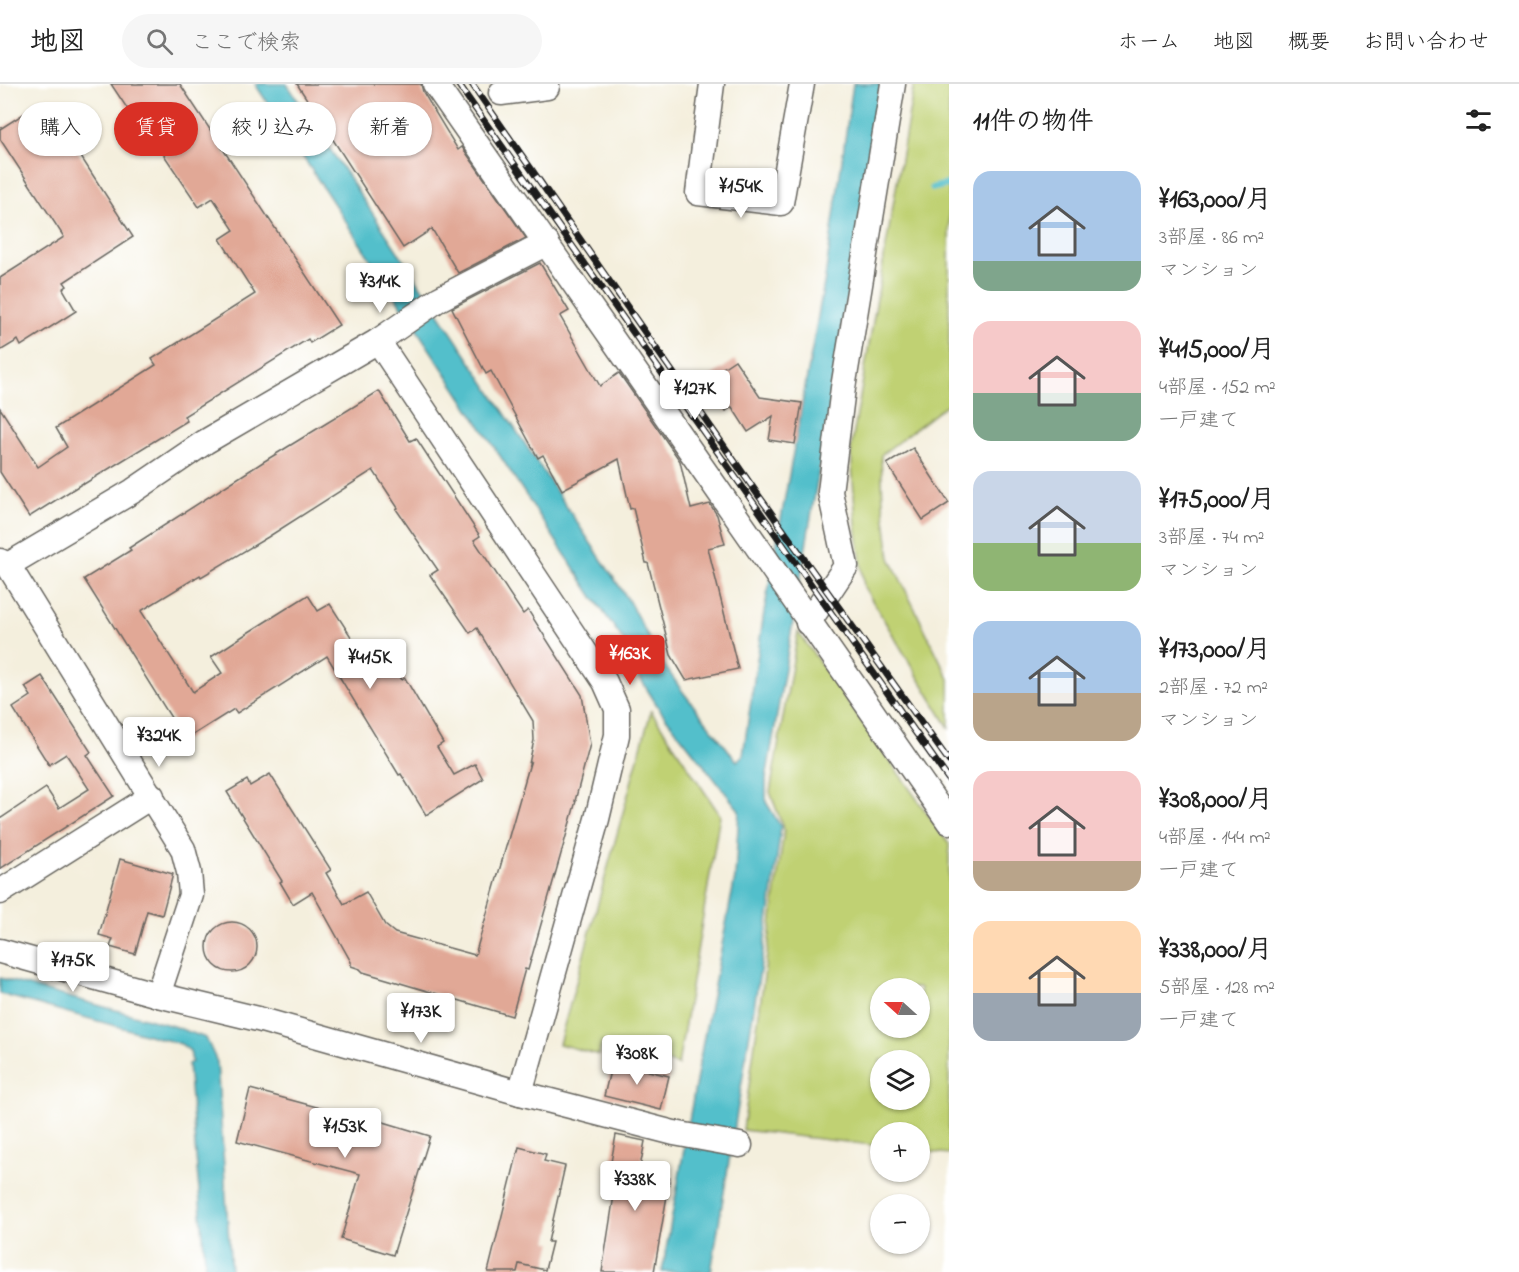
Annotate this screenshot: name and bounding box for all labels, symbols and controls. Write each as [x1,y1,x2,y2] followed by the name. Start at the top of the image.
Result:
[122,14,542,68] search box
[30,23,86,64] text: 地図
[143,25,176,58] icon: search
[191,28,301,60] text: ここで検索
[1118,28,1180,58] text: ホーム
[1213,28,1255,58] text: 地図
[1288,28,1330,58] text: 概要
[1363,28,1489,58] text: お問い合わせ
[18,102,102,156] chip: 購入
[114,102,198,156] chip: 賃貸
[210,102,336,156] chip: 絞り込み
[348,102,432,156] chip: 新着
[973,104,1094,142] text: 11件の物件
[1462,104,1495,137] icon: filters
[699,168,783,219] pin: ¥154K
[719,173,763,202] text: ¥154K
[1159,182,1272,220] text: ¥163,000/月
[1021,195,1093,267] icon: home
[1159,224,1264,253] text: 3部屋 · 86 m²
[1159,257,1258,286] text: マンション
[338,263,422,314] pin: ¥314K
[360,268,400,297] text: ¥314K
[1159,332,1275,370] text: ¥415,000/月
[1021,345,1093,417] icon: home
[653,370,737,421] pin: ¥127K
[1159,374,1276,403] text: 4部屋 · 152 m²
[674,375,716,404] text: ¥127K
[1159,407,1239,436] text: 一戸建て
[1159,482,1275,520] text: ¥175,000/月
[1021,495,1093,567] icon: home
[1159,524,1264,553] text: 3部屋 · 74 m²
[1159,557,1258,586] text: マンション
[1159,632,1271,670] text: ¥173,000/月
[588,635,672,686] pin: ¥163K
[328,639,412,690] pin: ¥415K
[610,640,650,669] text: ¥163K
[348,644,392,673] text: ¥415K
[1021,645,1093,717] icon: home
[1159,674,1268,703] text: 2部屋 · 72 m²
[1159,707,1258,736] text: マンション
[117,717,201,768] pin: ¥324K
[137,722,181,751] text: ¥324K
[1159,782,1273,820] text: ¥308,000/月
[1021,795,1093,867] icon: home
[1159,824,1271,853] text: 4部屋 · 144 m²
[1159,857,1239,886] text: 一戸建て
[1159,932,1273,970] text: ¥338,000/月
[31,942,115,993] pin: ¥175K
[1021,945,1093,1017] icon: home
[51,947,95,976] text: ¥175K
[1159,974,1275,1003] text: 5部屋 · 128 m²
[870,978,930,1038] north arrow
[870,978,930,1254] map controls
[379,993,463,1044] pin: ¥173K
[401,998,441,1027] text: ¥173K
[1159,1007,1239,1036] text: 一戸建て
[595,1035,679,1086] pin: ¥308K
[616,1040,658,1069] text: ¥308K
[870,1050,930,1110] button: layers
[303,1108,387,1159] pin: ¥153K
[323,1113,367,1142] text: ¥153K
[870,1122,930,1182] button: +
[593,1161,677,1212] pin: ¥338K
[614,1166,656,1195] text: ¥338K
[870,1194,930,1254] button: −

